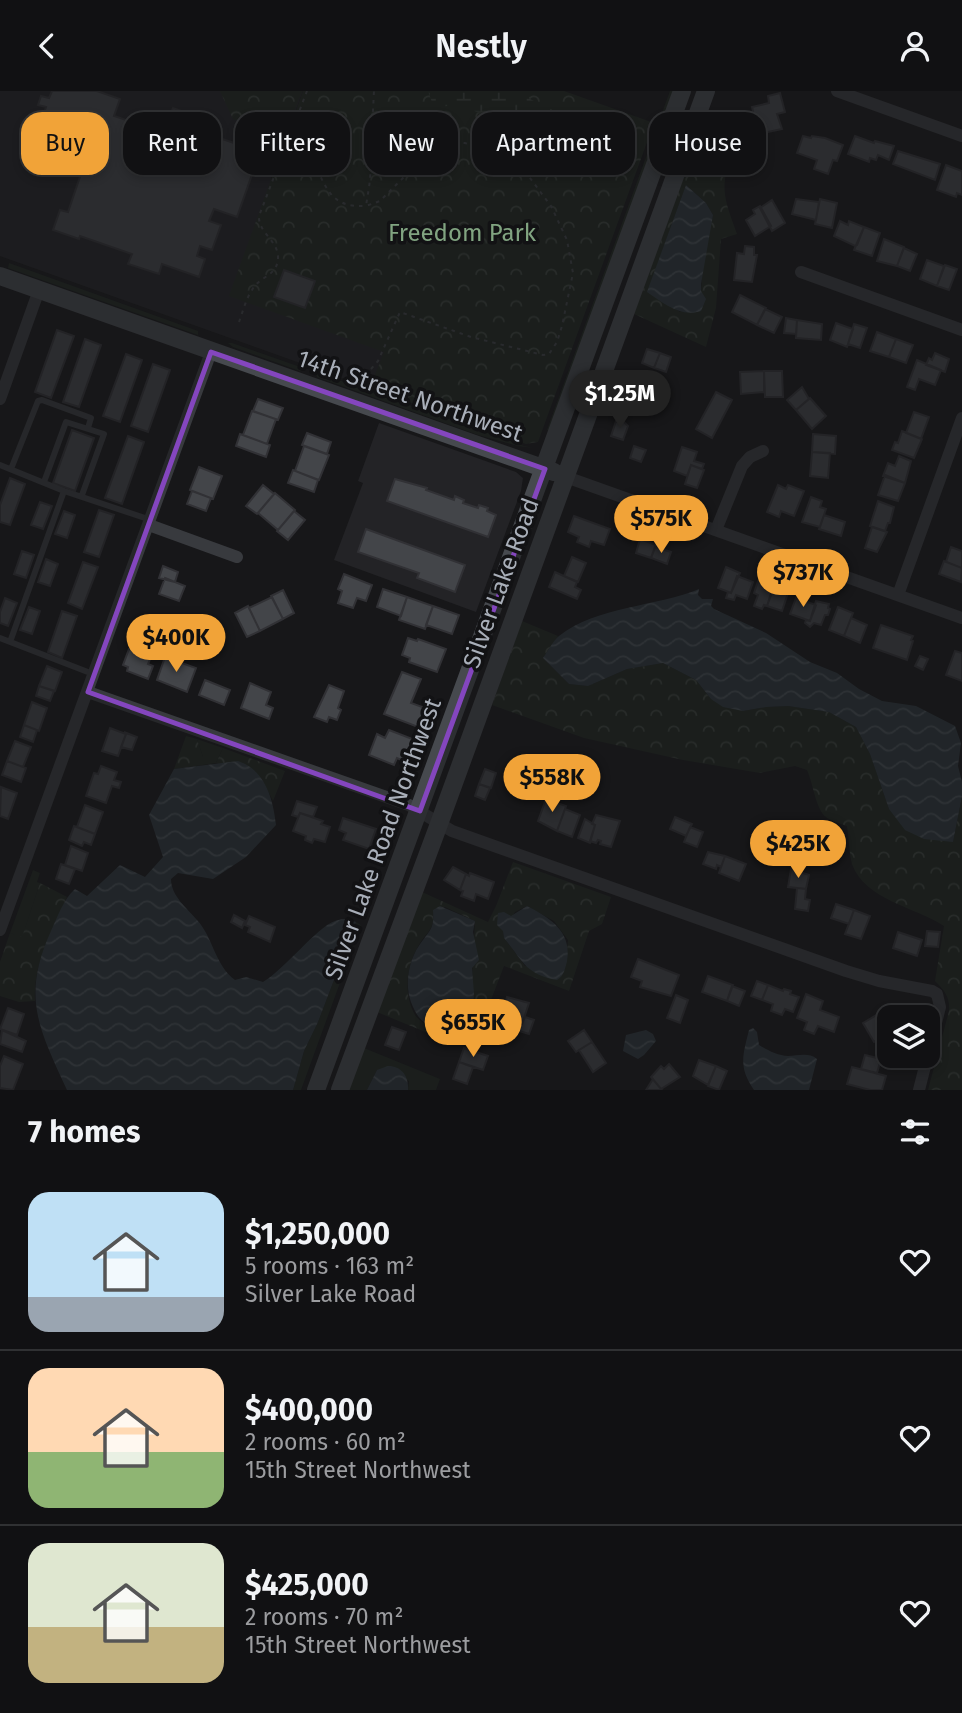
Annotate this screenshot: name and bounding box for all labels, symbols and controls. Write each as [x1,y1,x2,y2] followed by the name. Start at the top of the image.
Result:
[28,27,66,65] icon: back
[435,27,527,65] text: Nestly
[896,27,934,65] icon: person
[21,112,109,175] chip: Buy
[123,112,221,175] chip: Rent
[235,112,350,175] chip: Filters
[364,112,458,175] chip: New
[472,112,635,175] chip: Apartment
[649,112,766,175] chip: House
[388,219,537,247] park label: Freedom Park
[294,344,527,448] street label: 14th Street Northwest
[563,371,677,430] pin: $1.25M
[585,379,655,407] text: $1.25M
[457,494,545,672] street label: Silver Lake Road
[612,496,710,555] pin: $575K
[630,504,692,532] text: $575K
[754,549,852,609] pin: $737K
[773,558,833,586] text: $737K
[127,615,225,674] pin: $400K
[142,623,210,651] text: $400K
[319,694,447,984] street label: Silver Lake Road Northwest
[503,755,601,814] pin: $558K
[519,763,585,791] text: $558K
[749,821,847,880] pin: $425K
[766,829,830,857] text: $425K
[424,999,522,1059] pin: $655K
[877,1005,940,1068] map controls
[877,1005,940,1068] button: layers
[441,1008,505,1036] text: $655K
[896,1113,934,1151] icon: filters
[28,1114,140,1150] text: 7 homes
[245,1216,390,1252] text: $1,250,000
[84,1220,168,1304] icon: home
[896,1243,934,1281] icon: heart
[245,1252,414,1280] text: 5 rooms · 163 m²
[245,1280,416,1308] text: Silver Lake Road
[245,1392,373,1428] text: $400,000
[84,1396,168,1480] icon: home
[896,1419,934,1457] icon: heart
[245,1428,406,1456] text: 2 rooms · 60 m²
[245,1456,471,1484] text: 15th Street Northwest
[245,1567,369,1603] text: $425,000
[84,1571,168,1655] icon: home
[896,1594,934,1632] icon: heart
[245,1603,403,1631] text: 2 rooms · 70 m²
[245,1631,471,1659] text: 15th Street Northwest

